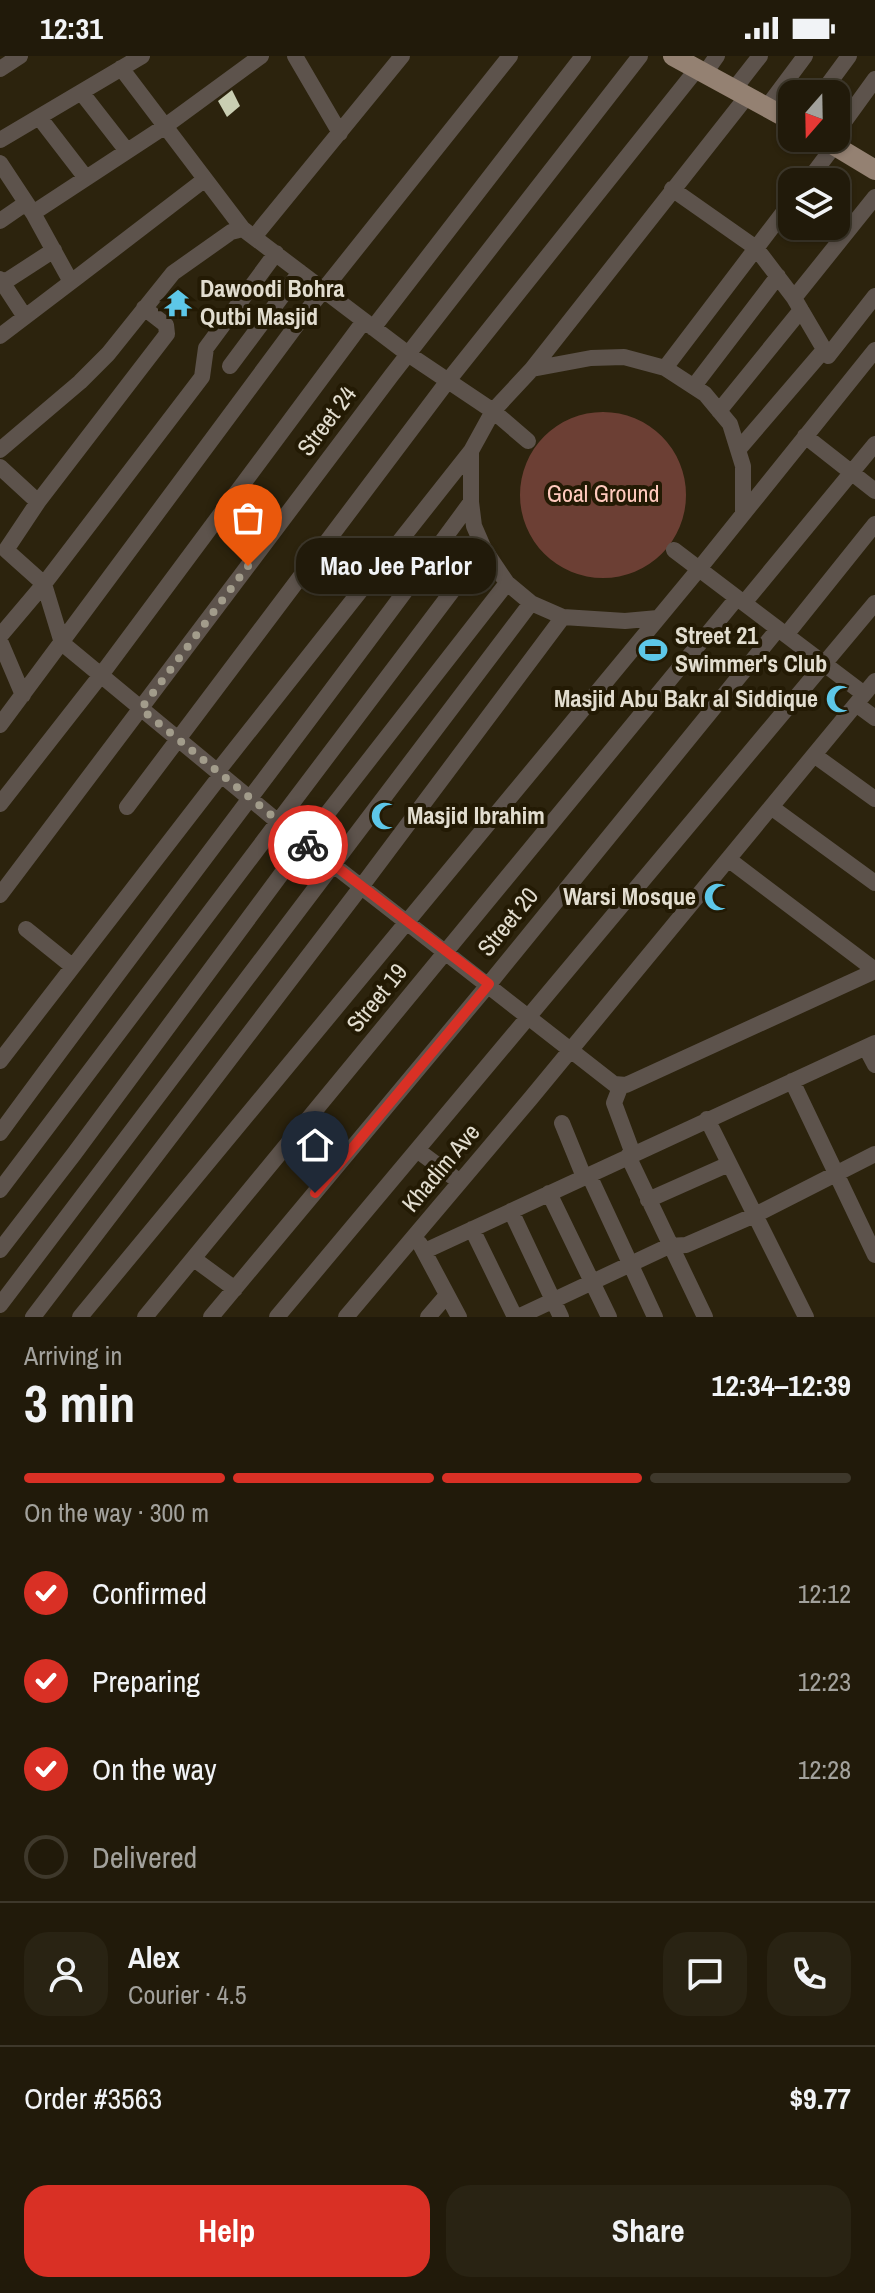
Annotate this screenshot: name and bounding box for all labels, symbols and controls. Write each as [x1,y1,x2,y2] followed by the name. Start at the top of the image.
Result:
[40,8,103,48] text: 12:31
[778,80,850,152] north arrow
[778,80,850,240] map controls
[778,168,850,240] button: layers
[200,272,344,332] place label: Dawoodi Bohra Qutbi Masjid
[163,288,193,318] temple icon: Dawoodi Bohra Qutbi Masjid
[289,379,363,462] street label: Street 24
[547,477,659,509] park label: Goal Ground
[214,484,282,566] pin
[226,496,270,540] icon: bag
[296,538,496,594] callout: Mao Jee Parlor
[320,548,472,583] text: Mao Jee Parlor
[675,619,827,679] place label: Street 21 Swimmer's Club
[638,635,668,665] sports icon: Street 21 Swimmer's Club
[554,682,818,714] place label: Masjid Abu Bakr al Siddique
[825,684,855,714] mosque icon: Masjid Abu Bakr al Siddique
[407,799,545,831] place label: Masjid Ibrahim
[370,801,400,831] mosque icon: Masjid Ibrahim
[268,805,348,885] courier
[286,823,330,867] icon: bike
[470,880,545,962] street label: Street 20
[563,880,696,912] place label: Warsi Mosque
[703,882,733,912] mosque icon: Warsi Mosque
[339,956,414,1038] street label: Street 19
[281,1111,349,1193] pin
[394,1117,486,1218] street label: Khadim Ave
[293,1123,337,1167] icon: home
[24,1338,122,1373] text: Arriving in
[712,1365,851,1405] text: 12:34–12:39
[24,1368,135,1438] text: 3 min
[24,1495,209,1530] text: On the way · 300 m
[24,1571,68,1615] icon: check
[92,1573,207,1613] text: Confirmed
[798,1576,851,1611] text: 12:12
[24,1659,68,1703] icon: check
[92,1661,200,1701] text: Preparing
[798,1664,851,1699] text: 12:23
[24,1747,68,1791] icon: check
[92,1749,216,1789] text: On the way
[798,1752,851,1787] text: 12:28
[92,1837,197,1877] text: Delivered
[24,1932,108,2016] button: person
[663,1932,747,2016] button: chat
[767,1932,851,2016] button: phone
[128,1937,180,1977] text: Alex
[128,1977,247,2012] text: Courier · 4.5
[24,2078,162,2118] text: Order #3563
[789,2078,851,2118] text: $9.77
[24,2185,430,2277] button: Help
[446,2185,851,2277] button: Share

